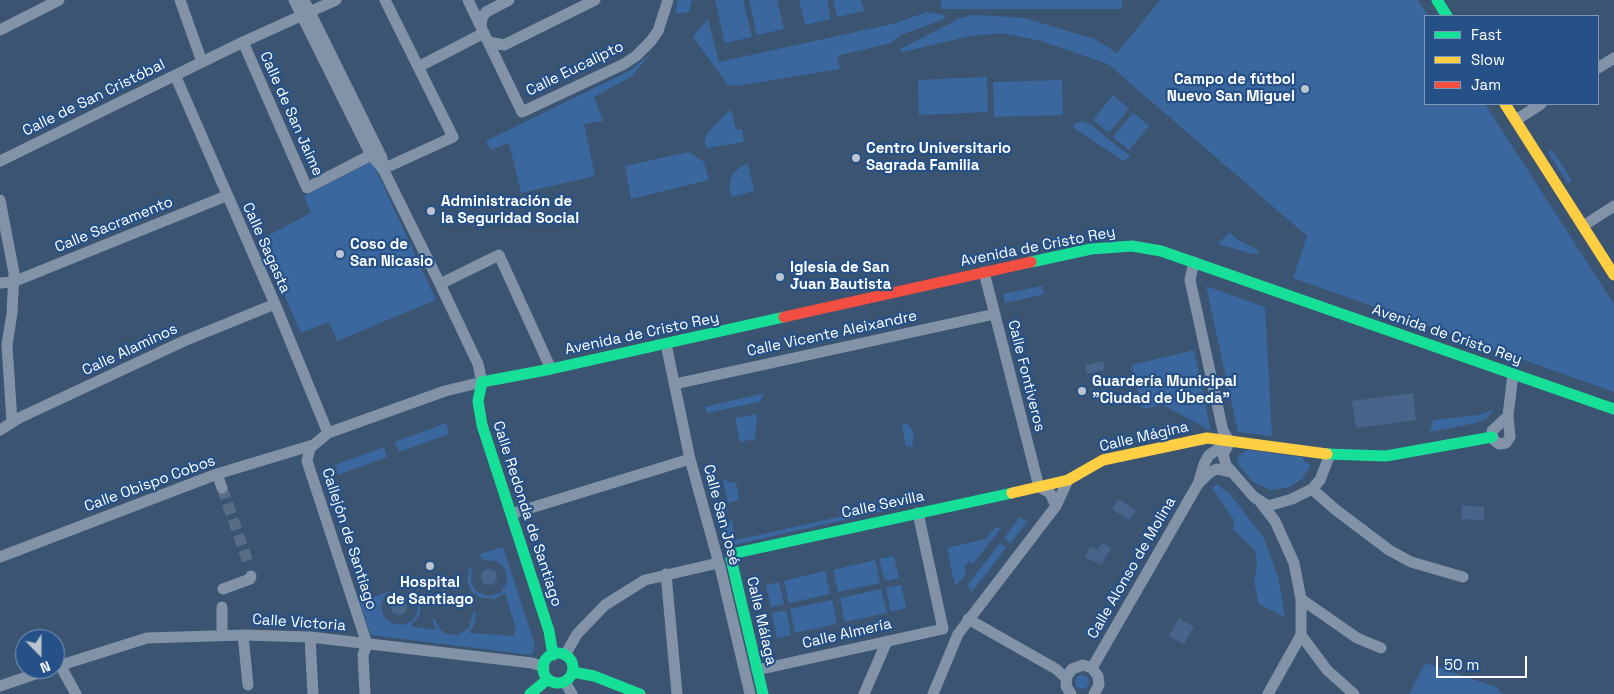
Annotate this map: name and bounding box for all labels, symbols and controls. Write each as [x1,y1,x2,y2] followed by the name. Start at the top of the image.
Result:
[1424,15,1599,105] legend
[1471,25,1502,44] text: Fast
[523,38,627,100] street label: Calle Eucalipto
[255,49,327,179] street label: Calle de San Jaime
[1471,50,1505,69] text: Slow
[20,56,168,140] street label: Calle de San Cristóbal
[1167,71,1295,106] place label: Campo de fútbol Nuevo San Miguel
[1471,75,1501,94] text: Jam
[1299,83,1311,95] marker: Campo de fútbol Nuevo San Miguel
[866,140,1011,175] place label: Centro Universitario Sagrada Familia
[850,152,862,164] marker: Centro Universitario Sagrada Familia
[52,193,176,257] street label: Calle Sacramento
[441,193,579,228] place label: Administración de la Seguridad Social
[238,200,294,296] street label: Calle Sagasta
[425,205,437,217] marker: Administración de la Seguridad Social
[959,223,1117,271] street label: Avenida de Cristo Rey
[350,236,433,271] place label: Coso de San Nicasio
[334,248,346,260] marker: Coso de San Nicasio
[790,259,891,294] place label: Iglesia de San Juan Bautista
[774,271,786,283] marker: Iglesia de San Juan Bautista
[1370,301,1524,369] street label: Avenida de Cristo Rey
[745,307,919,361] street label: Calle Vicente Aleixandre
[563,309,721,359] street label: Avenida de Cristo Rey
[1003,318,1049,434] street label: Calle Fontiveros
[80,320,180,380] street label: Calle Alaminos
[1092,373,1237,408] place label: Guardería Municipal "Ciudad de Úbeda"
[1076,385,1088,397] marker: Guardería Municipal "Ciudad de Úbeda"
[1098,418,1190,456] street label: Calle Mágina
[488,419,566,609] street label: Calle Redonda de Santiago
[82,452,218,516] street label: Calle Obispo Cobos
[699,463,743,567] street label: Calle San José
[318,466,380,612] street label: Callejón de Santiago
[840,487,926,523] street label: Calle Sevilla
[1084,494,1180,642] street label: Calle Alonso de Molina
[424,560,436,572] marker: Hospital de Santiago
[387,574,473,609] place label: Hospital de Santiago
[742,575,780,667] street label: Calle Málaga
[252,611,346,635] street label: Calle Victoria
[801,615,893,653] street label: Calle Almería
[15,629,65,679] north arrow
[1439,646,1530,678] scale bar
[1444,655,1479,674] text: 50 m
[38,657,53,677] text: N

